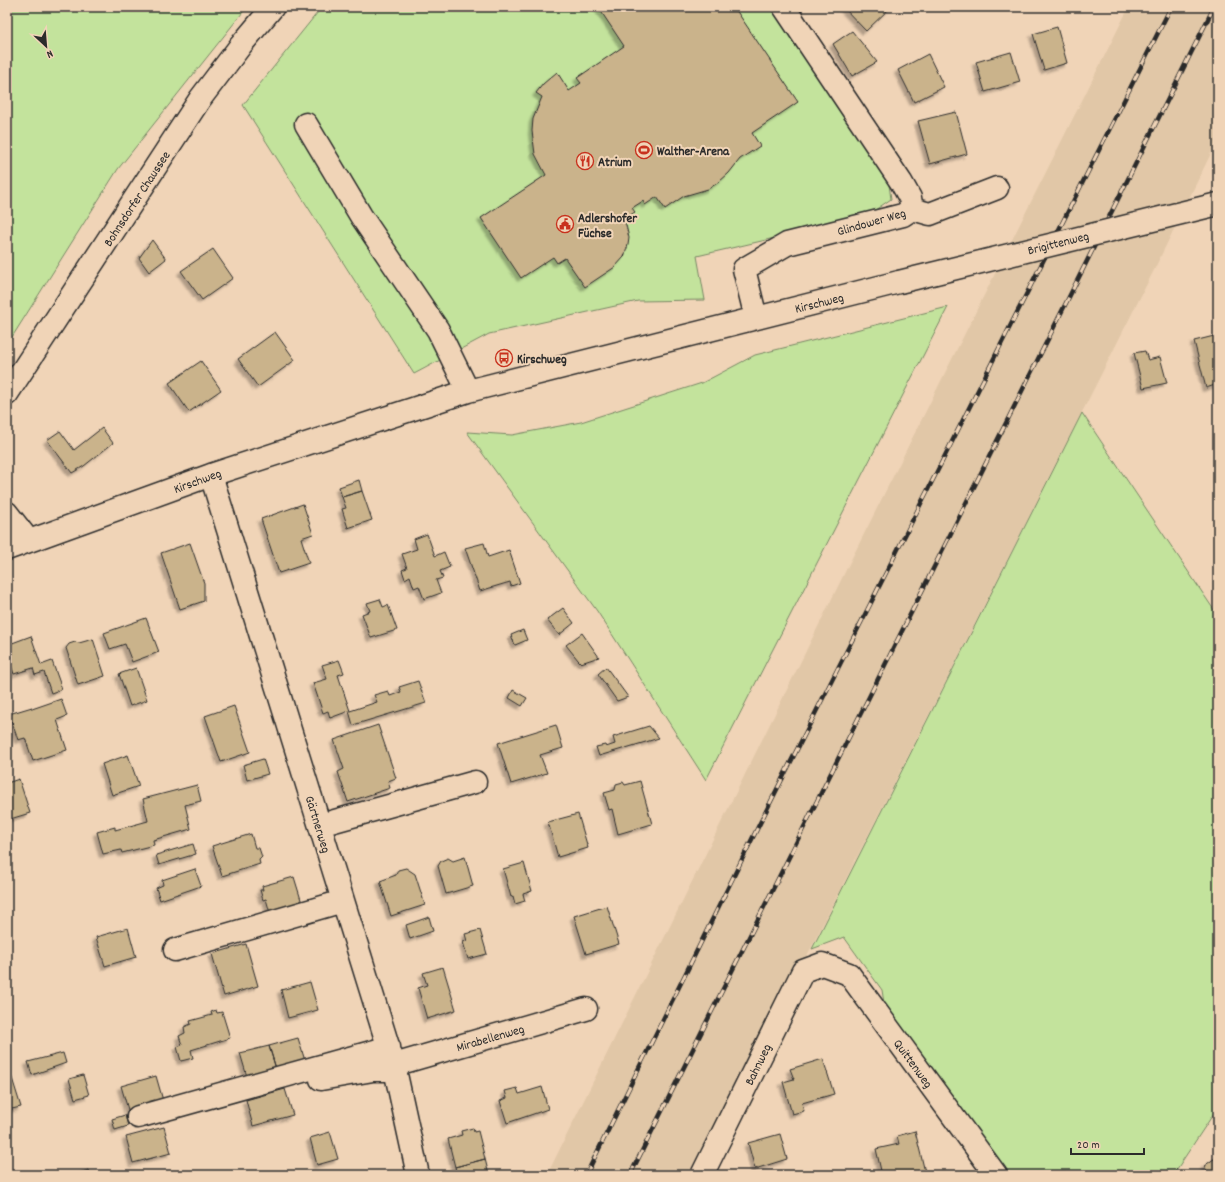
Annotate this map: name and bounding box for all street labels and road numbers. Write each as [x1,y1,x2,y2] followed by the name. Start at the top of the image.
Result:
[100,148,176,251] street label: Bohnsdorfer Chaussee
[835,204,909,242] street label: Glindower Weg
[1026,228,1092,261] street label: Brigittenweg
[793,289,846,320] street label: Kirschweg
[171,465,225,500] street label: Kirschweg
[299,794,334,856] street label: Gärtnerweg
[454,1021,527,1058] street label: Mirabellenweg
[888,1036,936,1093] street label: Quittenweg
[741,1041,778,1089] street label: Bahnweg

